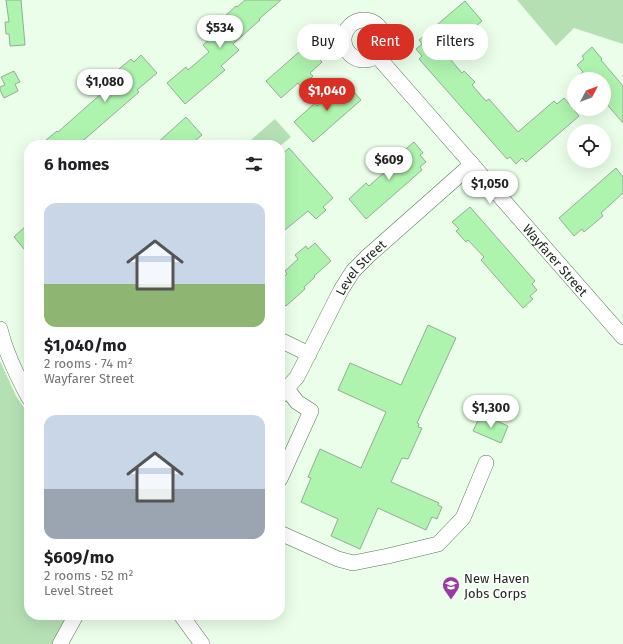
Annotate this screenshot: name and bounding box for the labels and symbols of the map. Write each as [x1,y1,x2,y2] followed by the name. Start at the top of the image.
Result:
[196,15,244,49] pin: $534
[72,69,138,103] pin: $1,080
[567,72,611,116] north arrow
[294,78,360,112] pin: $1,040
[365,147,413,181] pin: $609
[457,171,523,205] pin: $1,050
[520,221,591,299] street label: Wayfarer Street
[332,236,389,298] street label: Level Street
[458,395,524,429] pin: $1,300
[464,571,530,601] place label: New Haven Jobs Corps
[441,575,461,600] school or university icon: New Haven Jobs Corps

